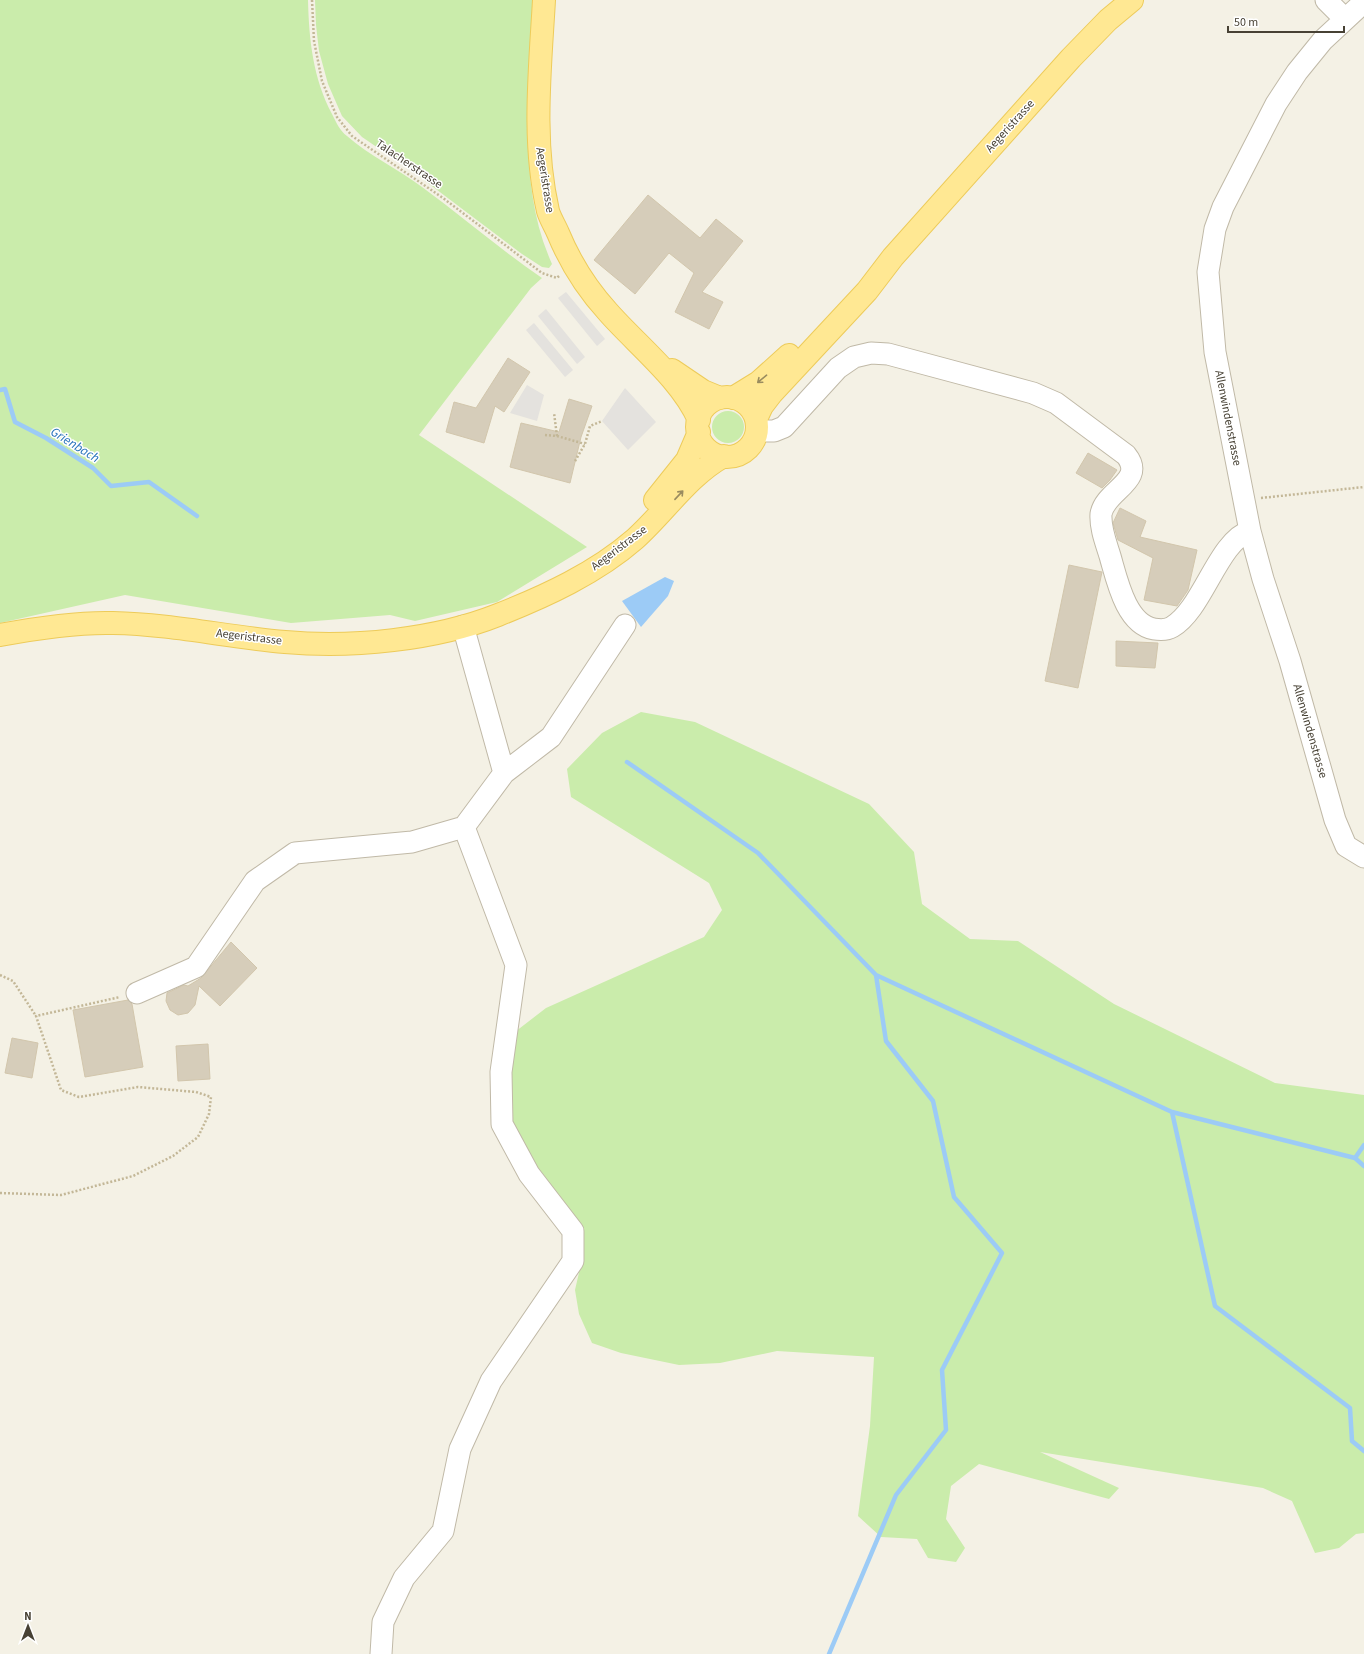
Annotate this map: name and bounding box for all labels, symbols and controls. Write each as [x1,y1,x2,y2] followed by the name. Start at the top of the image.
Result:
[1228,8,1344,34] scale bar
[1234,14,1258,31] text: 50 m
[982,96,1038,156] street label: Aegeristrasse
[372,135,446,193] street label: Talacherstrasse
[531,146,559,214] street label: Aegeristrasse
[1210,369,1246,467] street label: Allenwindenstrasse
[757,375,768,384] one-way arrow
[47,423,103,467] water label: Grienbach
[674,490,684,500] one-way arrow
[587,521,651,575] street label: Aegeristrasse
[215,625,283,649] street label: Aegeristrasse
[1288,682,1332,780] street label: Allenwindenstrasse
[8,1606,48,1646] north arrow
[24,1609,32,1624] text: N

